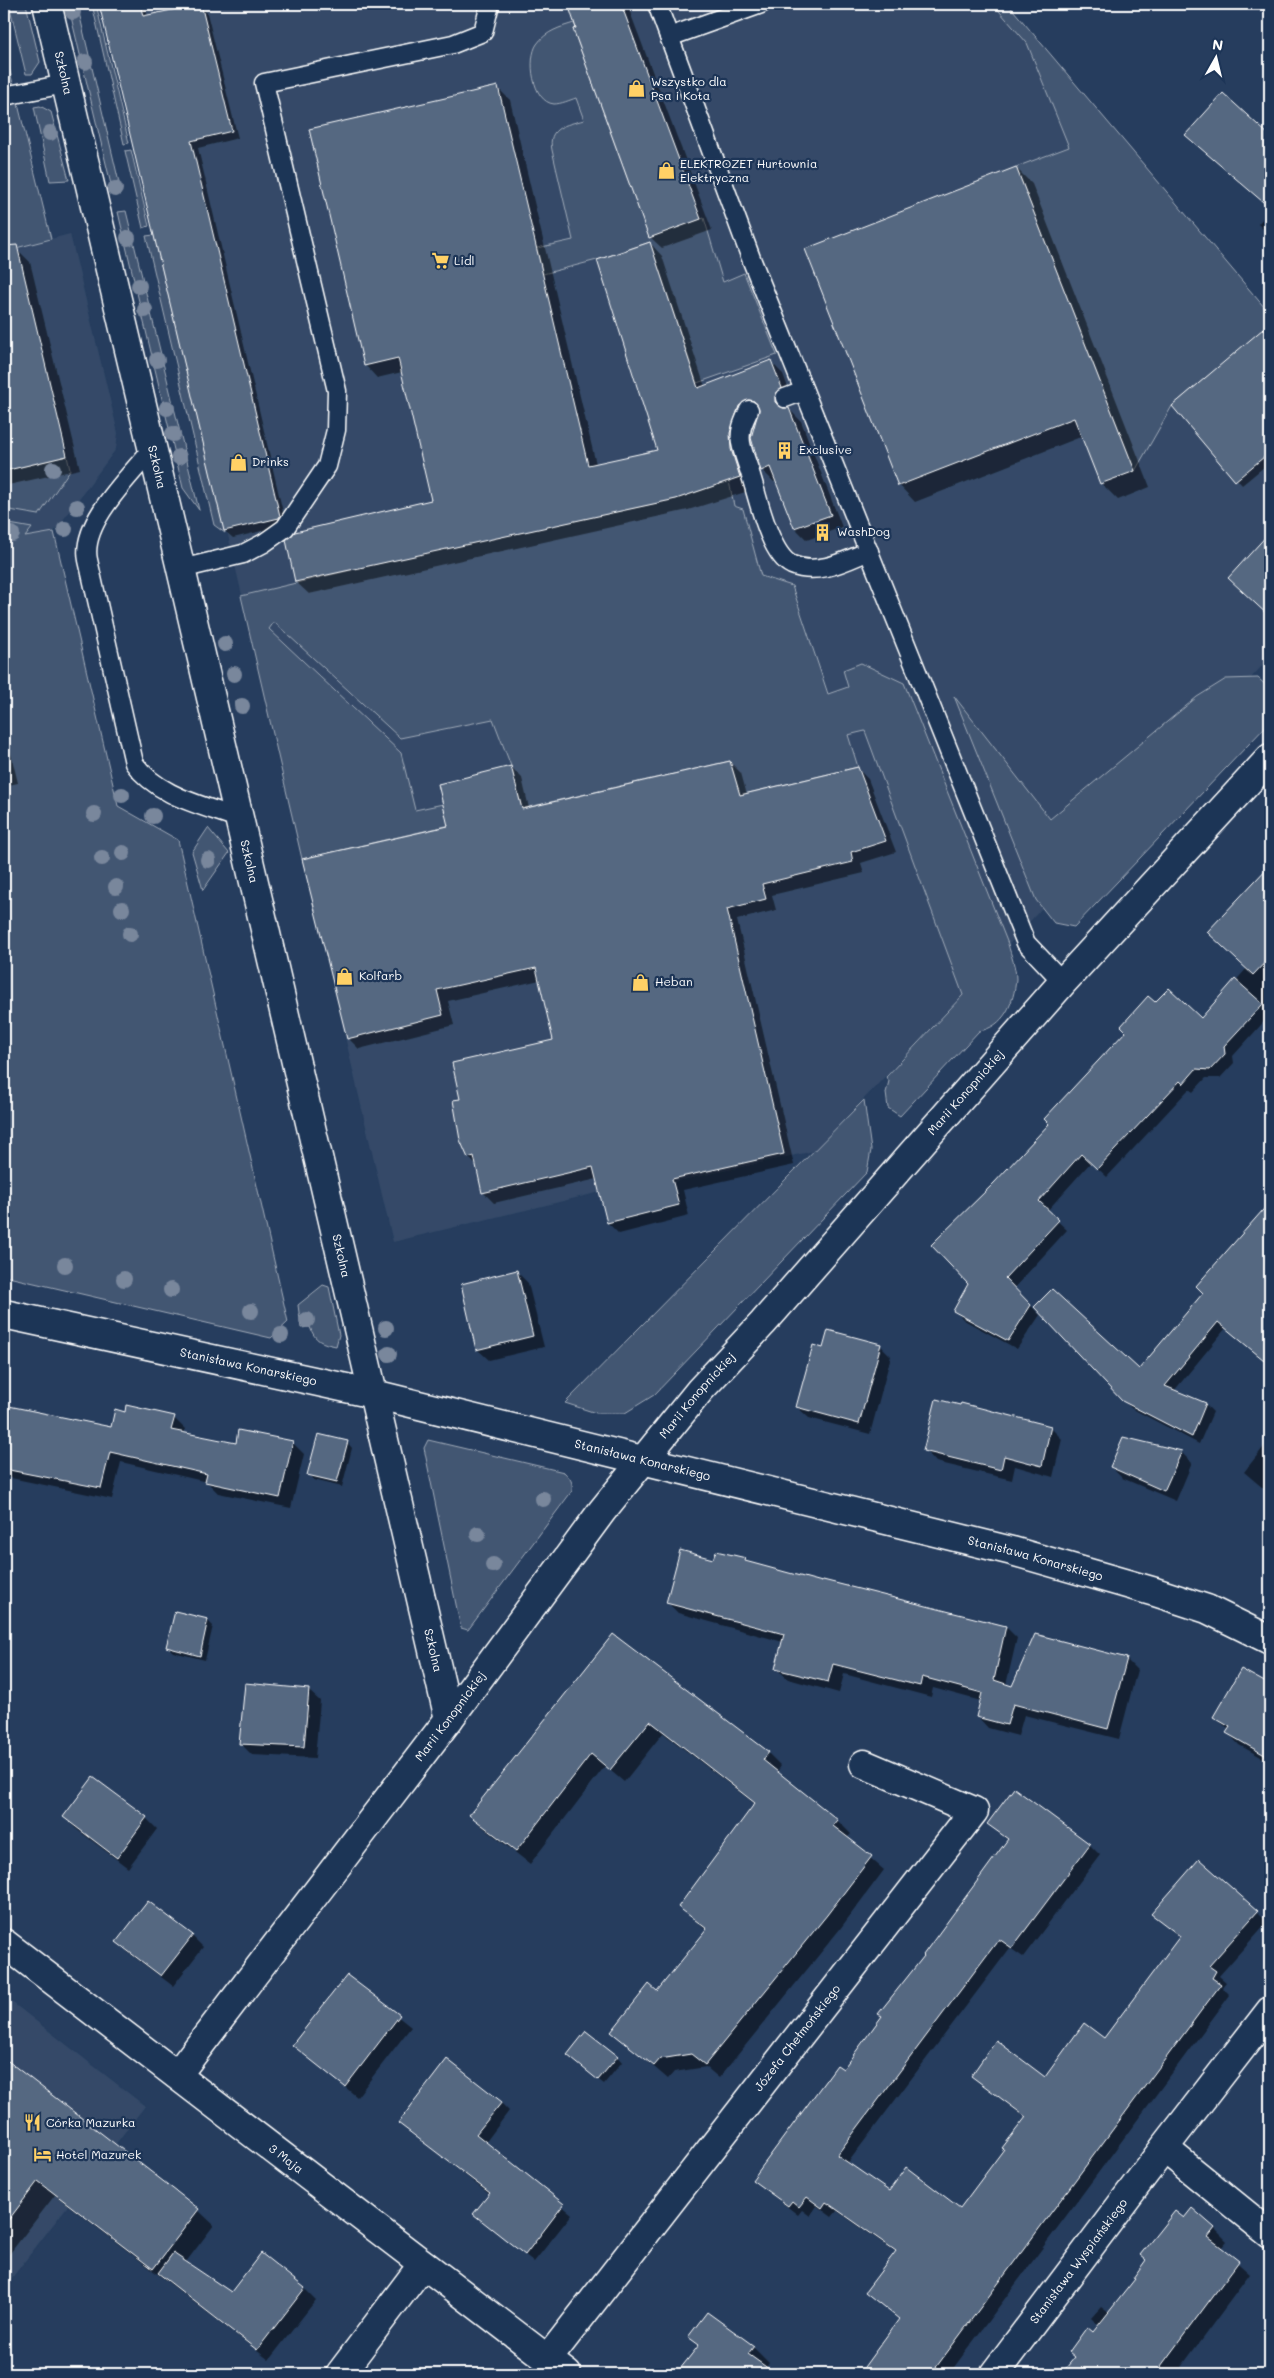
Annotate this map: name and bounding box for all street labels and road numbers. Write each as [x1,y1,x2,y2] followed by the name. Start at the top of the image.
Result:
[51,50,77,96] street label: Szkolna
[145,444,171,490] street label: Szkolna
[237,838,263,885] street label: Szkolna
[923,1046,1007,1138] street label: Marii Konopnickiej
[329,1232,355,1279] street label: Szkolna
[179,1343,318,1388] street label: Stanisława Konarskiego
[655,1349,738,1441] street label: Marii Konopnickiej
[573,1435,712,1484] street label: Stanisława Konarskiego
[966,1531,1105,1584] street label: Stanisława Konarskiego
[421,1627,447,1673] street label: Szkolna
[411,1667,489,1764] street label: Marii Konopnickiej
[750,1981,843,2094] street label: Józefa Chełmońskiego
[266,2140,307,2176] street label: 3 Maja
[1026,2195,1130,2327] street label: Stanisława Wyspiańskiego

